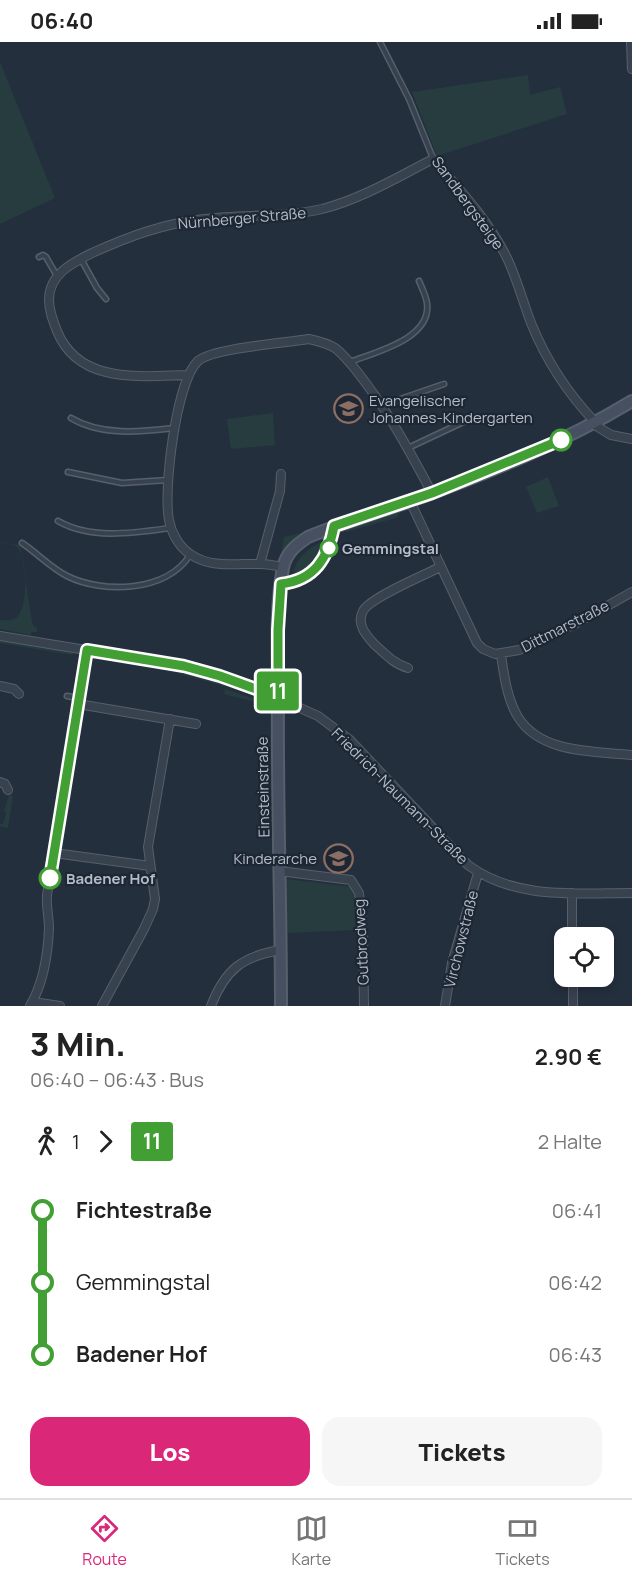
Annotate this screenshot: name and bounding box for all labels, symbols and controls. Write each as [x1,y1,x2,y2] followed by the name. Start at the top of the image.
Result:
[30,6,94,36] text: 06:40
[427,152,509,254] street label: Sandbergsteige
[177,202,307,234] street label: Nürnberger Straße
[369,390,533,428] place label: Evangelischer Johannes-Kindergarten
[332,393,364,425] school or university icon: Evangelischer Johannes-Kindergarten
[550,429,572,451] unlabelled marker
[342,538,439,559] place label: Gemmingstal
[320,539,338,557] marker: Gemmingstal
[517,595,613,657] street label: Dittmarstraße
[251,672,305,710] line badge: 11
[269,677,287,705] text: 11
[327,723,473,869] street label: Friedrich-Naumann-Straße
[252,736,274,838] street label: Einsteinstraße
[322,842,354,874] school or university icon: Kinderarche
[233,848,317,869] place label: Kinderarche
[39,867,61,889] marker: Badener Hof
[66,868,156,889] place label: Badener Hof
[439,888,483,990] street label: Virchowstraße
[348,898,374,986] street label: Gutbrodweg
[554,927,614,987] map controls
[554,927,614,987] button: locate
[30,1021,126,1066] text: 3 Min.
[535,1042,602,1072] text: 2.90 €
[30,1066,204,1093] text: 06:40 – 06:43 · Bus
[30,1125,63,1158] icon: walk
[89,1125,122,1158] icon: forward
[143,1127,161,1155] text: 11
[72,1128,80,1155] text: 1
[538,1128,602,1155] text: 2 Halte
[76,1195,212,1225] text: Fichtestraße
[552,1197,602,1224] text: 06:41
[76,1267,210,1297] text: Gemmingstal
[548,1269,602,1296] text: 06:42
[76,1339,207,1369] text: Badener Hof
[549,1341,602,1368] text: 06:43
[30,1417,310,1486] button: Los
[322,1417,602,1486] button: Tickets
[82,1512,127,1570] tab: Route
[291,1512,331,1570] tab: Karte
[496,1512,550,1570] tab: Tickets

